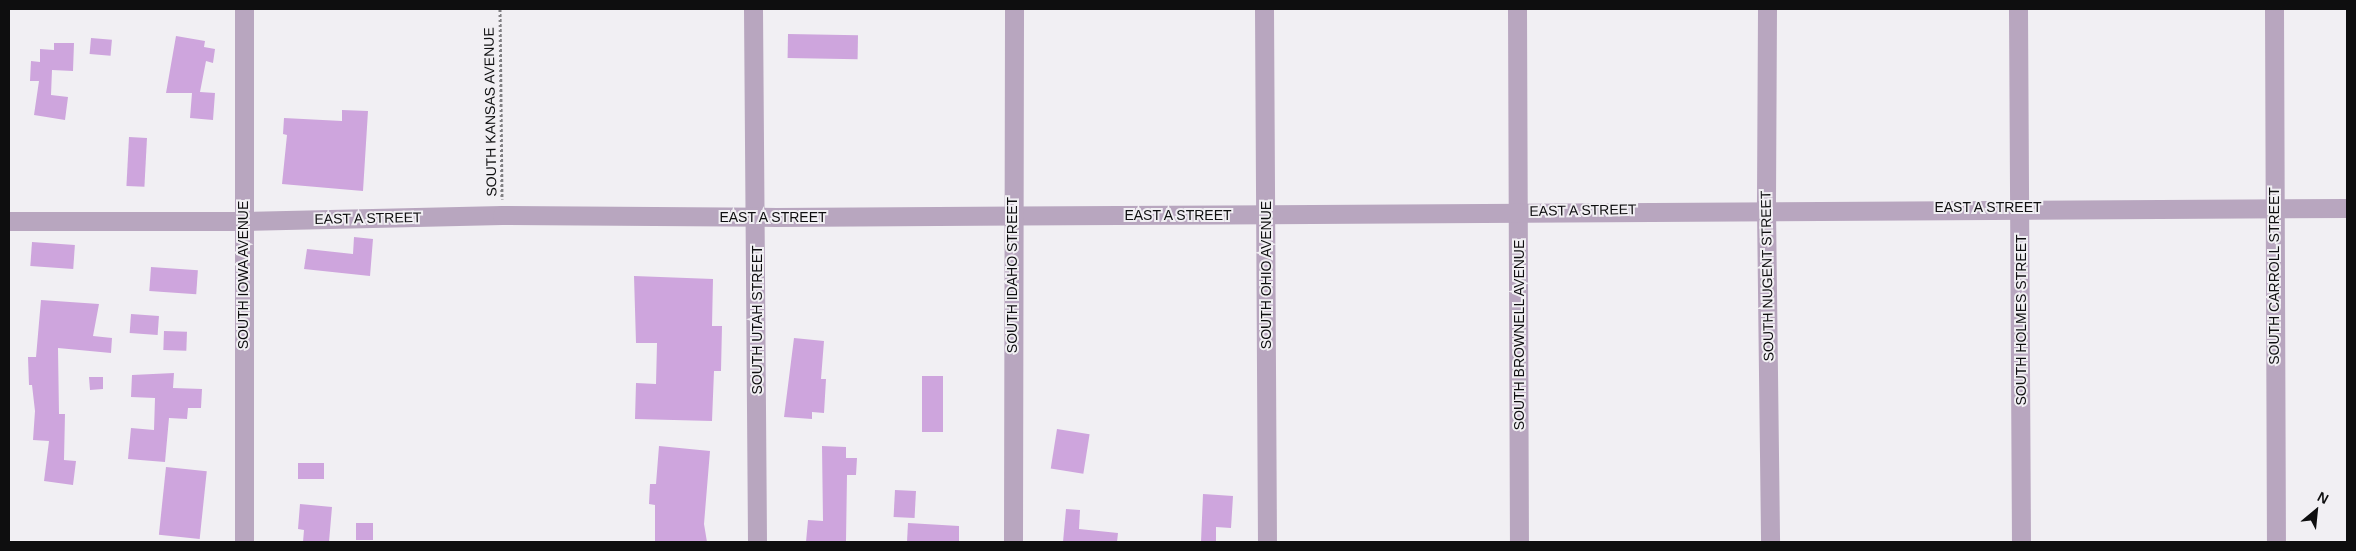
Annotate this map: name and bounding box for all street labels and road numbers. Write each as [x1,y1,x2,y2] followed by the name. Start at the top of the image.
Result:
[480,27,500,197] street label: SOUTH KANSAS AVENUE
[2266,187,2282,365] street label: SOUTH CARROLL STREET
[1757,190,1777,362] street label: SOUTH NUGENT STREET
[1004,197,1020,353] street label: SOUTH IDAHO STREET
[1934,199,2042,215] street label: EAST A STREET
[235,200,251,350] street label: SOUTH IOWA AVENUE
[1258,200,1274,350] street label: SOUTH OHIO AVENUE
[1528,201,1638,219] street label: EAST A STREET
[1124,207,1232,223] street label: EAST A STREET
[313,209,423,227] street label: EAST A STREET
[719,209,827,225] street label: EAST A STREET
[2013,234,2029,406] street label: SOUTH HOLMES STREET
[1511,239,1527,431] street label: SOUTH BROWNELL AVENUE
[749,245,765,395] street label: SOUTH UTAH STREET

